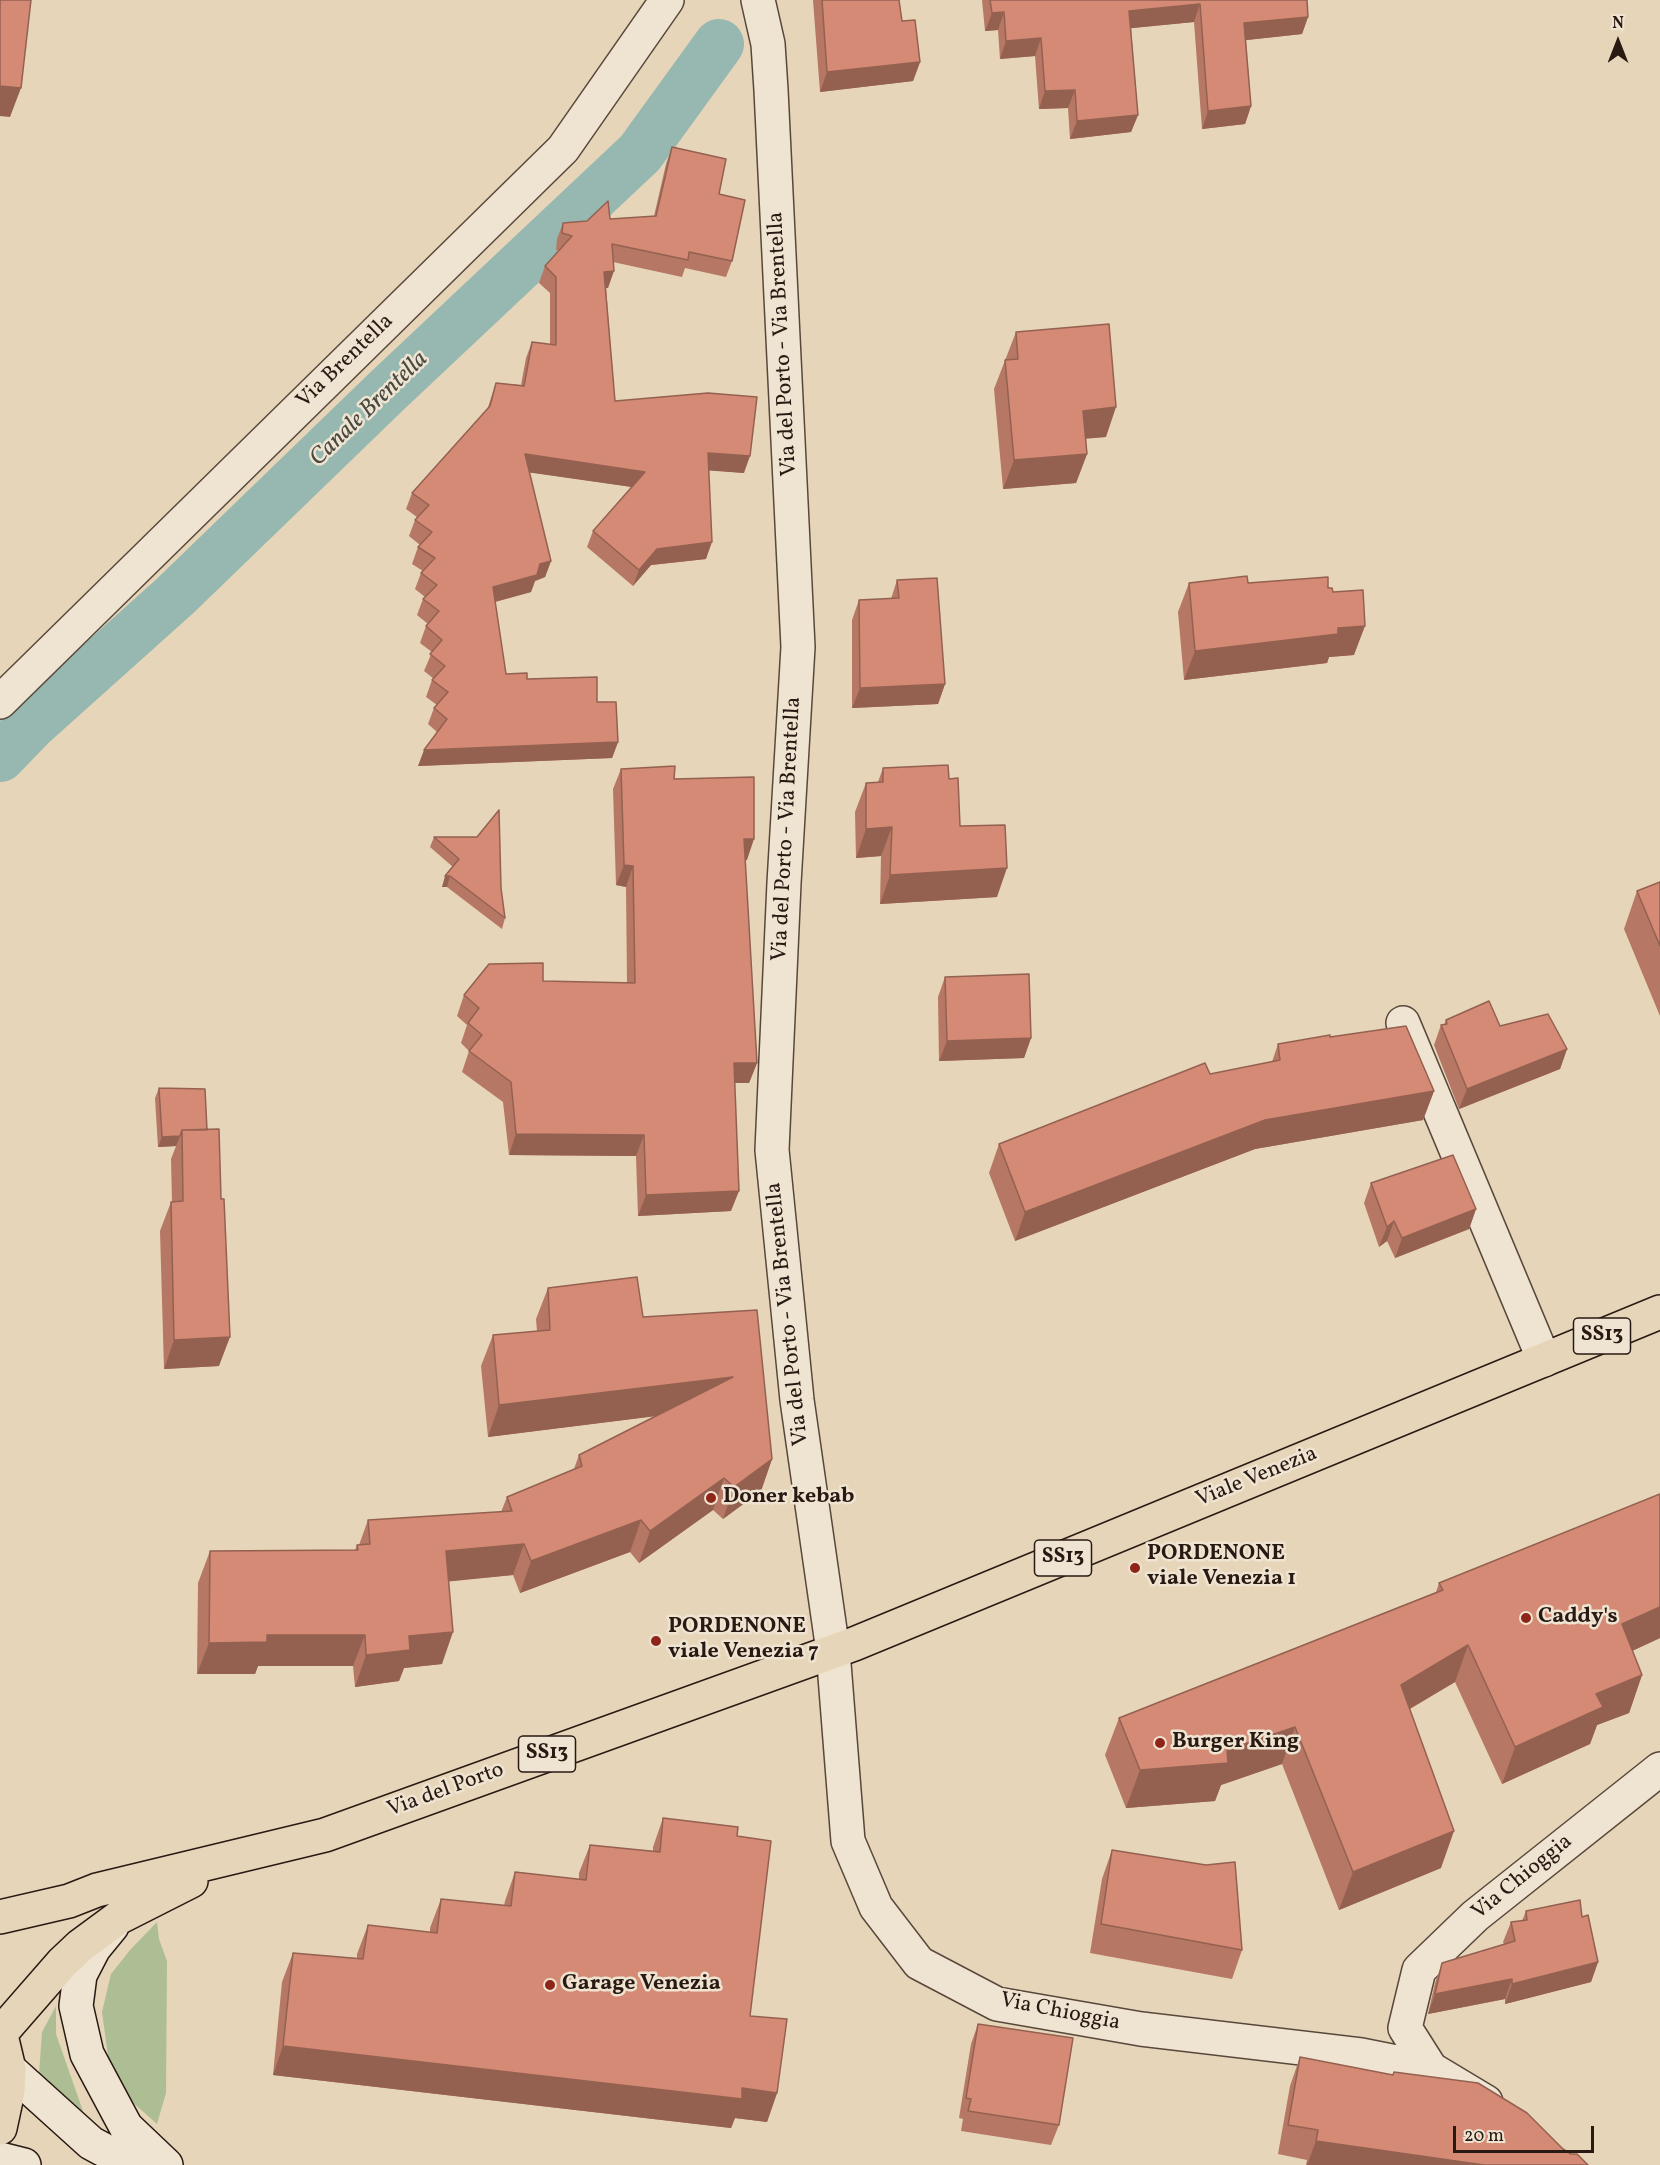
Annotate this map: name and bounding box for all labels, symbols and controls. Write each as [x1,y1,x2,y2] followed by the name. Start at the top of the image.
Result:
[1588,12,1648,72] north arrow
[1612,13,1624,35] text: N
[764,211,804,477] street label: Via del Porto - Via Brentella
[292,309,400,415] street label: Via Brentella
[305,346,435,474] water label: Canale Brentella
[768,696,808,962] street label: Via del Porto - Via Brentella
[762,1181,816,1447] street label: Via del Porto - Via Brentella
[1574,1318,1630,1354] road number: SS13
[1192,1442,1322,1514] street label: Viale Venezia
[723,1485,855,1511] place label: Doner kebab
[704,1491,718,1505] marker: Doner kebab
[1034,1540,1092,1576] road number: SS13
[1147,1542,1296,1594] place label: PORDENONE viale Venezia 1
[1128,1561,1142,1575] marker: PORDENONE viale Venezia 1
[1538,1605,1618,1631] place label: Caddy's
[1519,1611,1533,1625] marker: Caddy's
[668,1615,819,1666] place label: PORDENONE viale Venezia 7
[649,1634,663,1648] marker: PORDENONE viale Venezia 7
[1172,1730,1299,1756] place label: Burger King
[518,1736,576,1772] road number: SS13
[1153,1736,1167,1750] marker: Burger King
[384,1758,508,1824] street label: Via del Porto
[1467,1829,1579,1927] street label: Via Chioggia
[562,1972,721,1998] place label: Garage Venezia
[543,1978,557,1992] marker: Garage Venezia
[998,1988,1122,2038] street label: Via Chioggia
[1456,2114,1597,2152] scale bar
[1464,2124,1504,2149] text: 20 m

